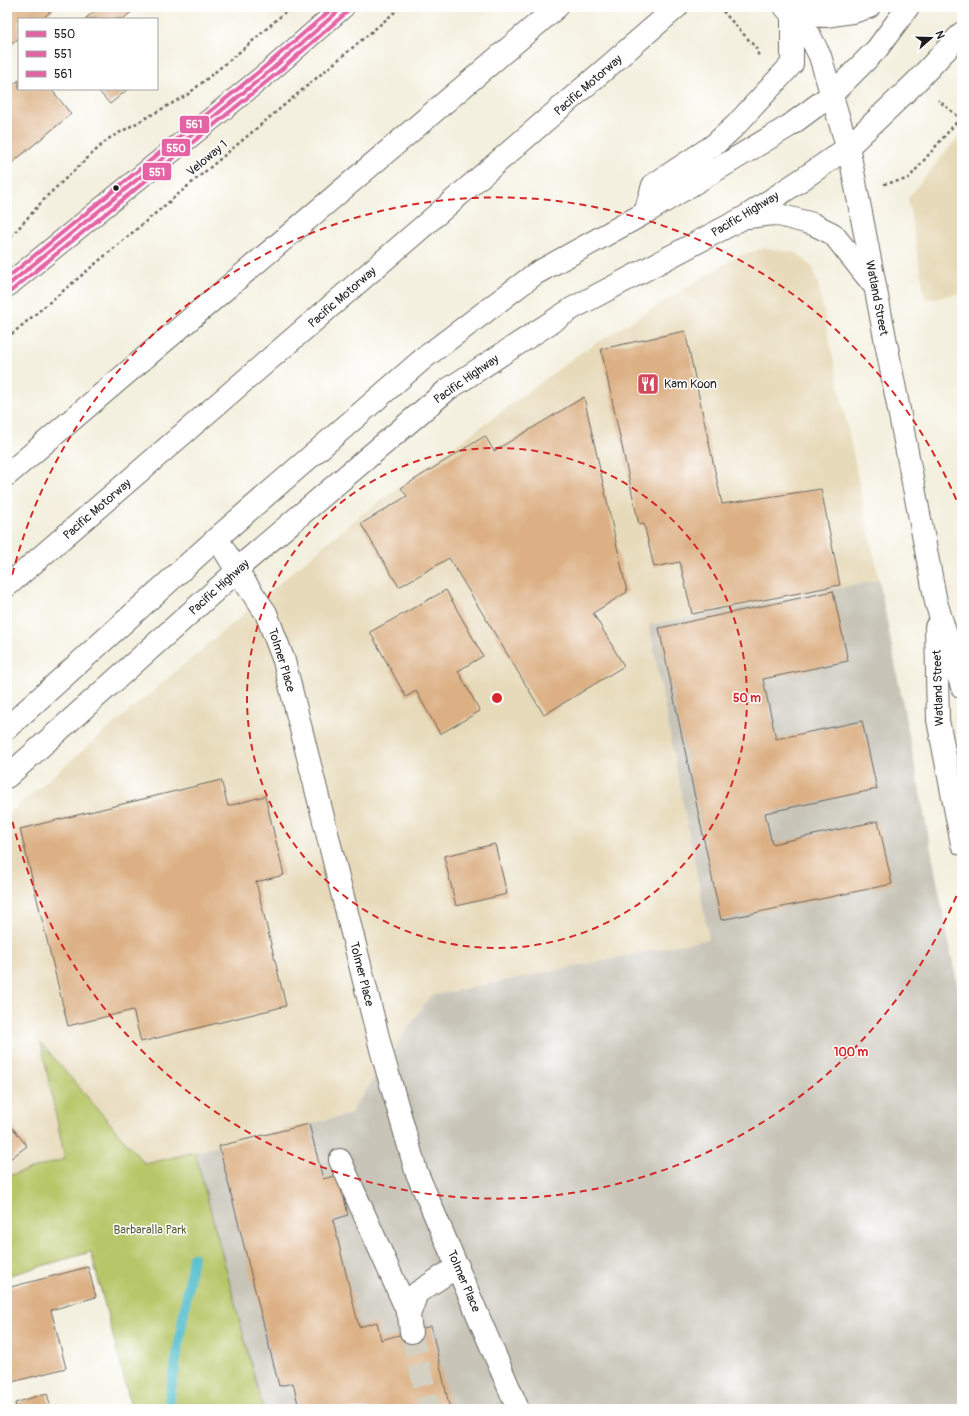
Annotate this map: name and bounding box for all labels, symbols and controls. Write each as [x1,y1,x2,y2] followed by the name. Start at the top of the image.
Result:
[18,18,158,90] legend
[911,18,951,58] north arrow
[54,27,75,42] text: 550
[933,29,947,41] text: N
[54,47,72,62] text: 551
[551,52,625,119] street label: Pacific Motorway
[54,67,72,82] text: 561
[179,115,210,134] line badge: 561
[186,118,202,131] text: 561
[184,137,231,180] street label: Veloway 1
[161,138,191,157] line badge: 550
[166,142,186,155] text: 550
[142,162,172,181] line badge: 551
[149,166,165,179] text: 551
[111,183,121,193] unlabelled marker
[709,188,782,240] street label: Pacific Highway
[862,259,891,337] street label: Watland Street
[305,264,379,331] street label: Pacific Motorway
[431,351,502,407] street label: Pacific Highway
[635,371,661,397] restaurant icon: Kam Koon
[664,377,717,392] place label: Kam Koon
[60,476,134,543] street label: Pacific Motorway
[186,556,253,618] street label: Pacific Highway
[265,626,298,694] street label: Tolmer Place
[930,649,947,726] street label: Watland Street
[490,691,504,705] centre of rings
[733,691,761,706] text: 50 m
[346,940,377,1008] street label: Tolmer Place
[834,1045,869,1060] text: 100 m
[114,1223,186,1238] park label: Barbaralla Park
[444,1248,483,1315] street label: Tolmer Place

